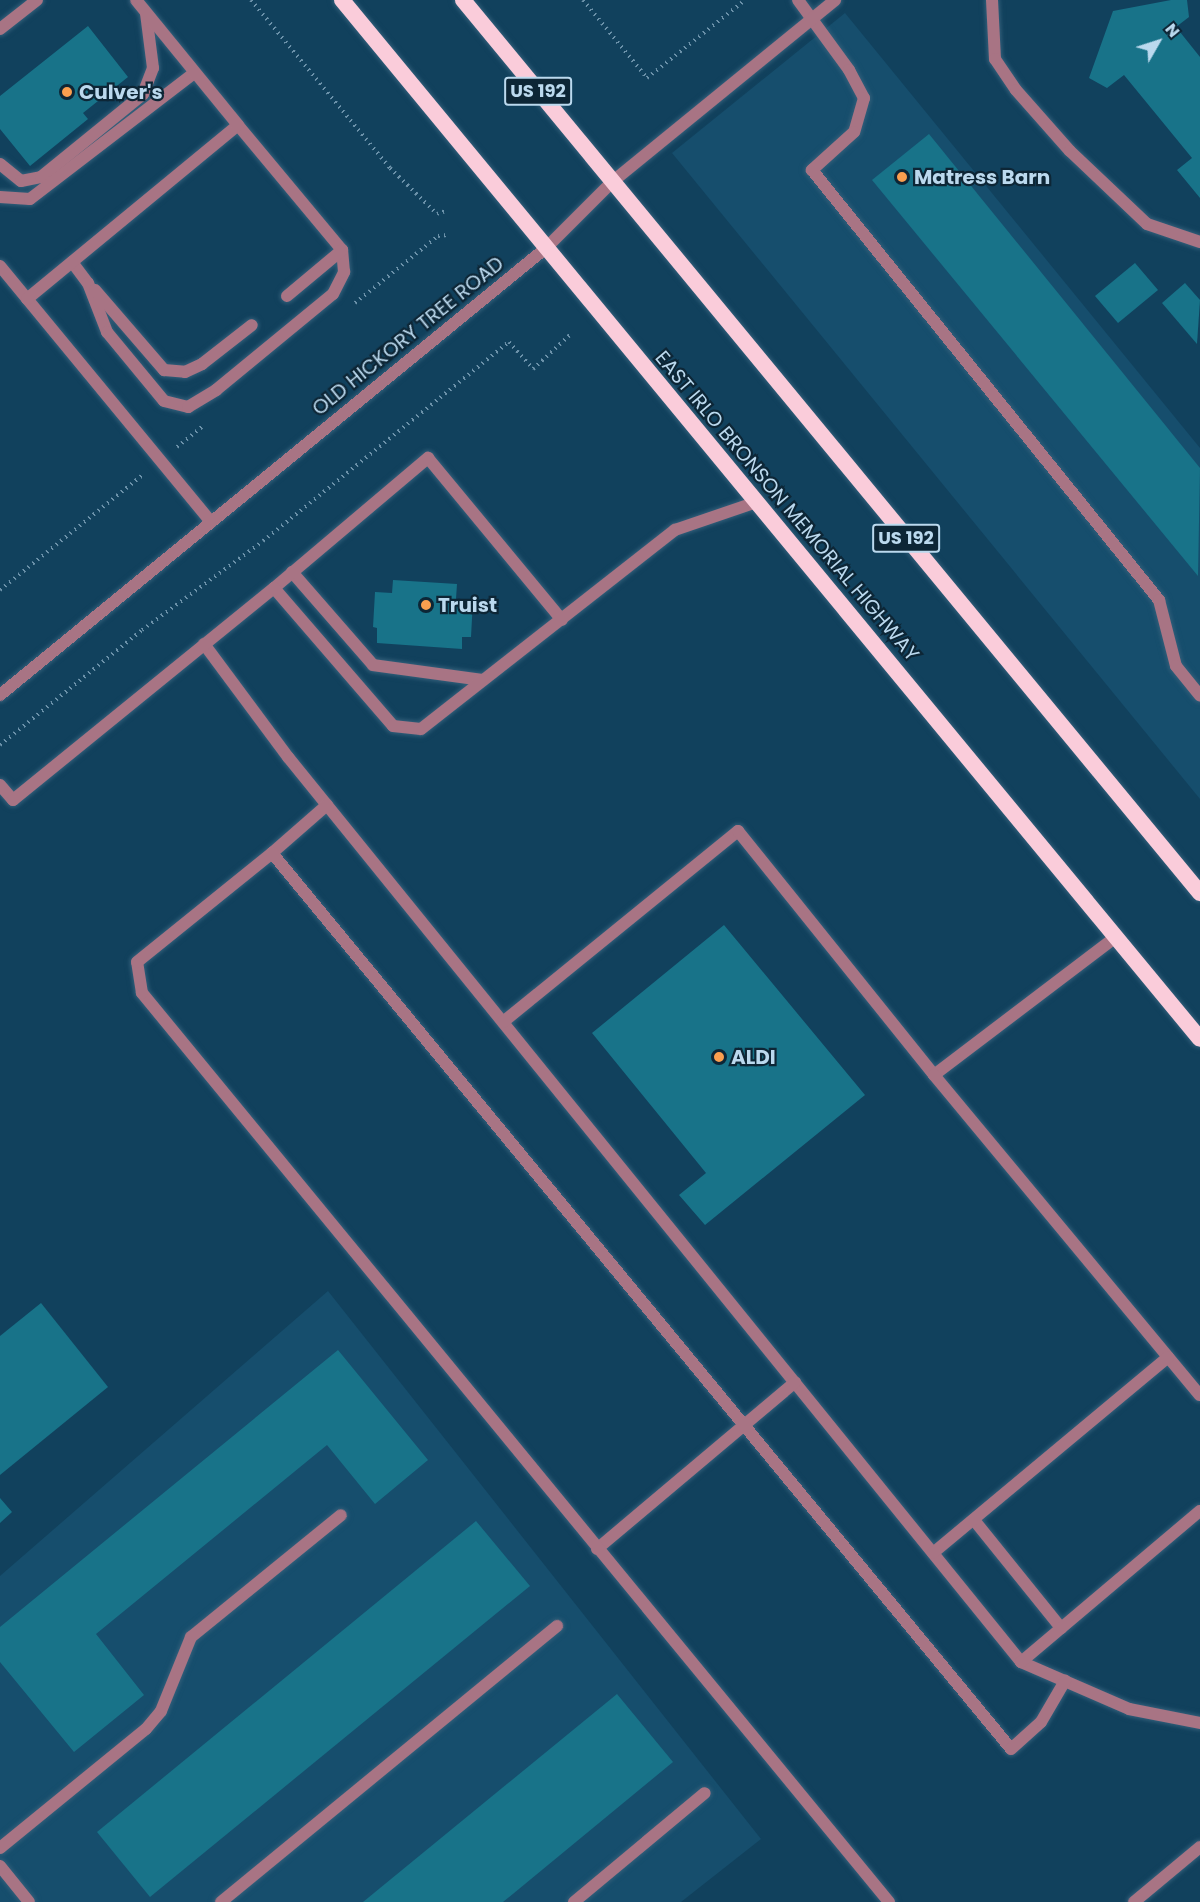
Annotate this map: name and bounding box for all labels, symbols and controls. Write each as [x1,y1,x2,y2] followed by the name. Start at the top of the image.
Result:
[1128,12,1188,72] north arrow
[1160,18,1185,42] text: N
[504,76,572,106] road number: US 192
[79,80,163,104] place label: Culver's
[60,85,74,99] marker: Culver's
[914,165,1050,189] place label: Matress Barn
[895,170,909,184] marker: Matress Barn
[307,251,509,421] street label: OLD HICKORY TREE ROAD
[650,346,924,666] street label: EAST IRLO BRONSON MEMORIAL HIGHWAY
[872,523,940,553] road number: US 192
[438,593,497,617] place label: Truist
[419,598,433,612] marker: Truist
[731,1045,776,1069] place label: ALDI
[712,1050,726,1064] marker: ALDI

